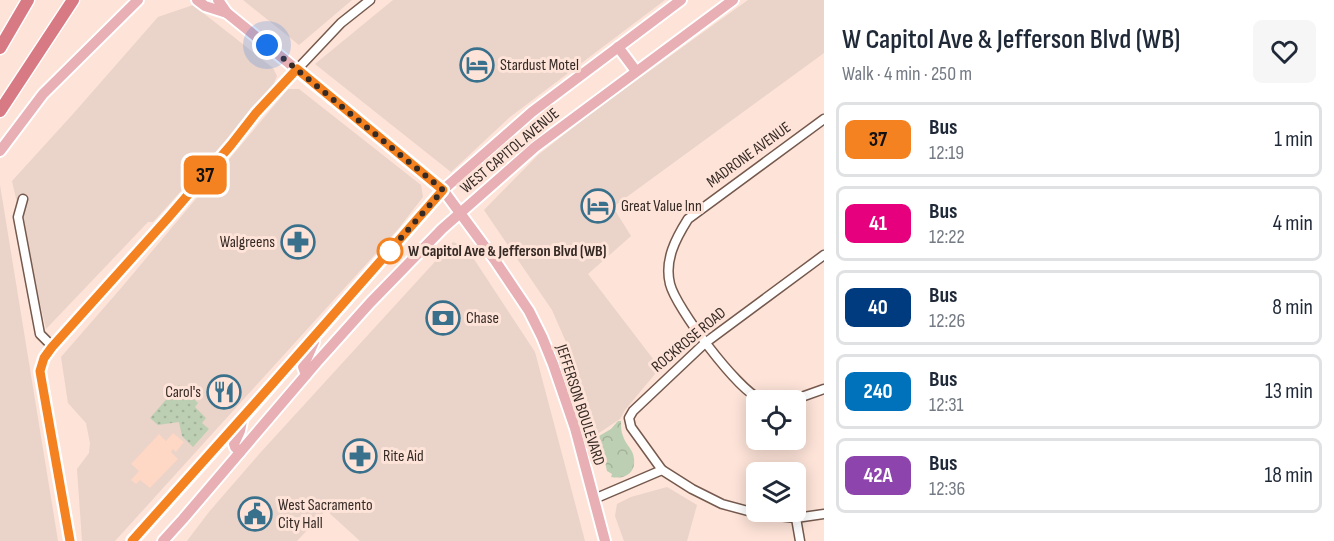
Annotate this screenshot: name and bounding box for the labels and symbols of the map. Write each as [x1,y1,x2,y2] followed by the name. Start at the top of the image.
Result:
[252,30,282,60] your location
[459,47,495,83] hotel icon: Stardust Motel
[500,56,579,75] place label: Stardust Motel
[457,104,563,198] street label: WEST CAPITOL AVENUE
[703,118,795,192] street label: MADRONE AVENUE
[178,156,232,195] line badge: 37
[580,188,616,224] hotel icon: Great Value Inn
[621,197,702,216] place label: Great Value Inn
[280,224,316,260] pharmacy icon: Walgreens
[220,233,275,252] place label: Walgreens
[377,238,403,264] marker: W Capitol Ave & Jefferson Blvd (WB)
[408,242,606,261] place label: W Capitol Ave & Jefferson Blvd (WB)
[425,300,461,336] bank icon: Chase
[648,303,730,377] street label: ROCKROSE ROAD
[466,309,499,328] place label: Chase
[551,341,609,468] street label: JEFFERSON BOULEVARD
[206,374,242,410] restaurant icon: Carol's
[165,383,201,402] place label: Carol's
[342,438,378,474] pharmacy icon: Rite Aid
[383,447,424,466] place label: Rite Aid
[237,496,273,532] public building icon: West Sacramento City Hall
[278,496,373,533] place label: West Sacramento City Hall

